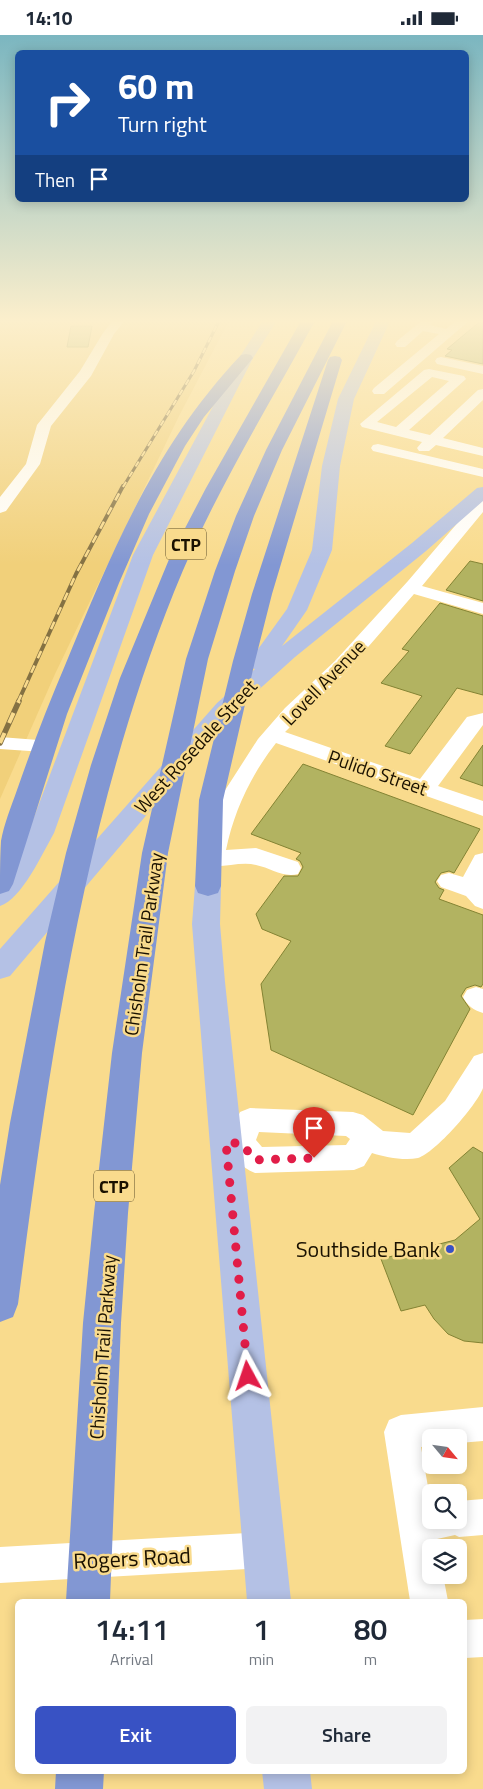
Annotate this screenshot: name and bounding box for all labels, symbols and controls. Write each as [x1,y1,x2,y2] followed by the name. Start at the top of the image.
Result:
[25,3,72,32] text: 14:10
[118,59,194,113] text: 60 m
[35,70,100,135] icon: right
[118,107,207,141] text: Turn right
[35,165,75,194] text: Then
[85,165,113,193] icon: arrive
[166,529,206,559] road number: CTP
[274,632,372,732] street label: Lovell Avenue
[127,672,264,820] street label: West Rosedale Street
[325,741,432,803] street label: Pulido Street
[116,850,170,1038] street label: Chisholm Trail Parkway
[293,1107,335,1158] pin
[300,1114,328,1142] icon: arrive
[94,1171,134,1201] road number: CTP
[296,1232,440,1266] place label: Southside Bank
[444,1243,456,1255] marker: Southside Bank
[81,1254,123,1440] street label: Chisholm Trail Parkway
[221,1349,273,1401] position arrow
[422,1429,468,1474] north arrow
[422,1429,467,1584] map controls
[422,1484,467,1529] button: search
[72,1538,192,1578] street label: Rogers Road
[422,1539,467,1584] button: layers
[95,1606,169,1652] text: 14:11
[253,1606,270,1652] text: 1
[354,1606,387,1652] text: 80
[110,1647,154,1671] text: Arrival
[249,1647,274,1671] text: min
[364,1647,377,1671] text: m
[35,1706,236,1764] button: Exit
[246,1706,447,1764] button: Share

